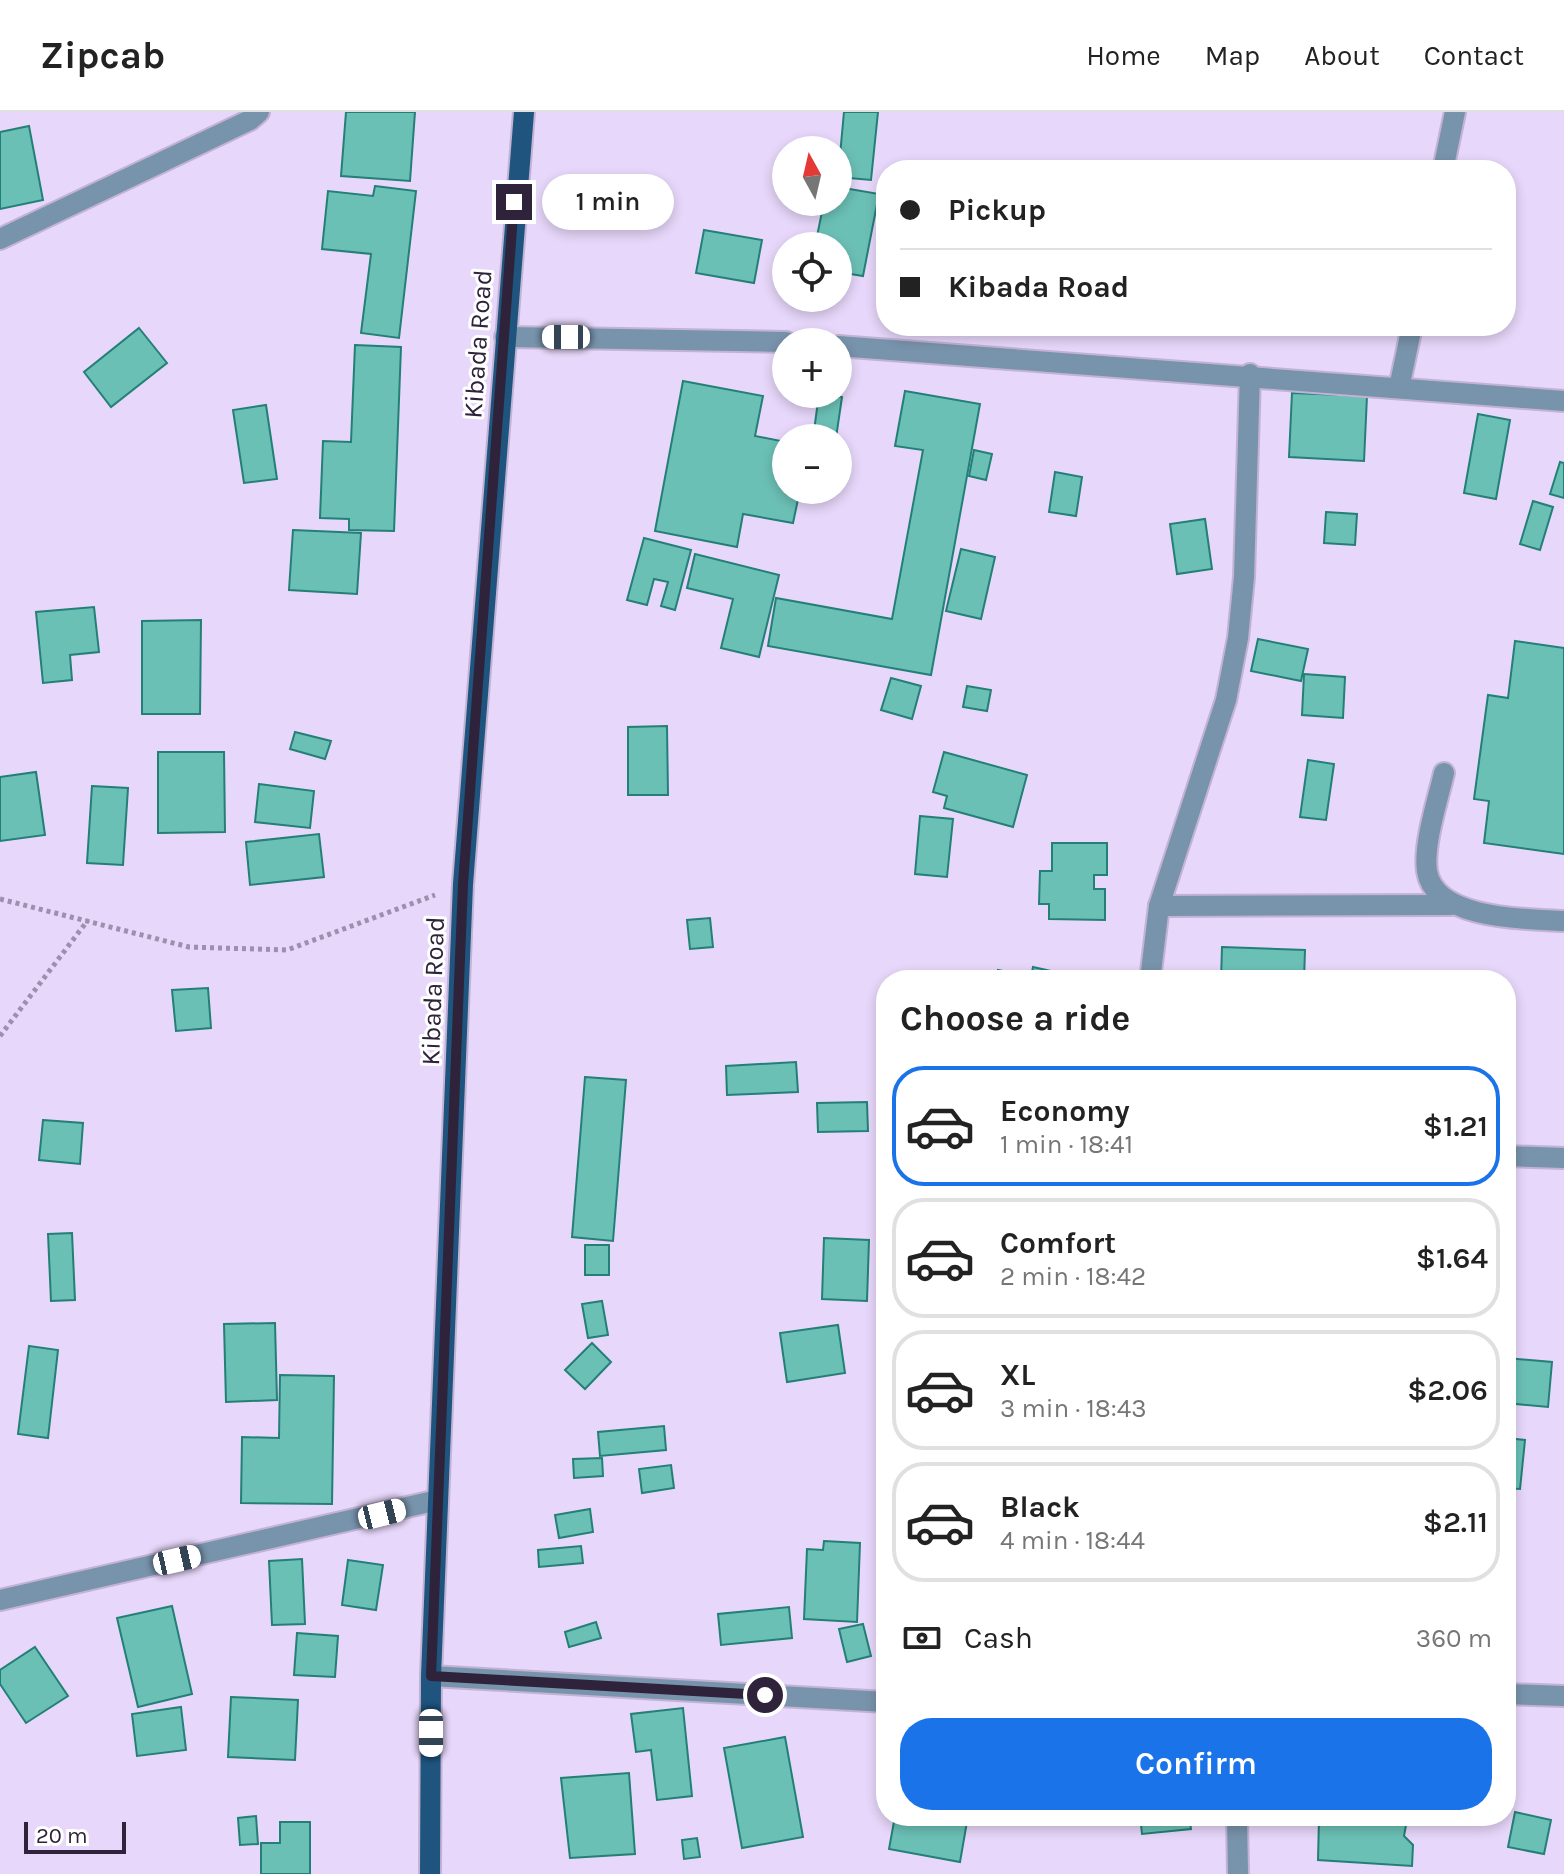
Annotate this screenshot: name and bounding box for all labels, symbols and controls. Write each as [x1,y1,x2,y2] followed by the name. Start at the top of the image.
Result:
[40,33,165,78] text: Zipcab
[1086,39,1161,72] text: Home
[1205,39,1260,72] text: Map
[1304,39,1380,72] text: About
[1424,39,1524,72] text: Contact
[772,136,852,216] north arrow
[772,136,852,504] map controls
[542,174,674,230] callout: 1 min
[496,184,532,220] route end
[576,186,640,217] text: 1 min
[948,192,1046,228] text: Pickup
[772,232,852,312] button: locate
[457,269,499,419] street label: Kibada Road
[948,269,1129,305] text: Kibada Road
[542,325,590,349] car
[772,328,852,408] button: +
[772,424,852,504] button: −
[415,916,451,1066] street label: Kibada Road
[900,997,1130,1039] text: Choose a ride
[904,1090,976,1162] icon: car
[1000,1093,1130,1129] text: Economy
[1423,1108,1488,1144] text: $1.21
[1000,1129,1133,1160] text: 1 min · 18:41
[904,1222,976,1294] icon: car
[1000,1225,1116,1261] text: Comfort
[1416,1240,1488,1276] text: $1.64
[1000,1261,1146,1292] text: 2 min · 18:42
[904,1354,976,1426] icon: car
[1000,1357,1035,1393] text: XL
[1407,1372,1488,1408] text: $2.06
[1000,1393,1147,1424] text: 3 min · 18:43
[904,1486,976,1558] icon: car
[1000,1489,1080,1525] text: Black
[356,1497,408,1531] car
[1423,1504,1488,1540] text: $2.11
[1000,1525,1145,1556] text: 4 min · 18:44
[151,1543,203,1577] car
[900,1616,944,1660] icon: cash
[964,1620,1033,1656] text: Cash
[1416,1623,1492,1654] text: 360 m
[747,1677,783,1713] route start
[419,1709,443,1757] car
[900,1718,1492,1810] button: Confirm
[24,1818,126,1854] scale bar
[36,1823,88,1849] text: 20 m

